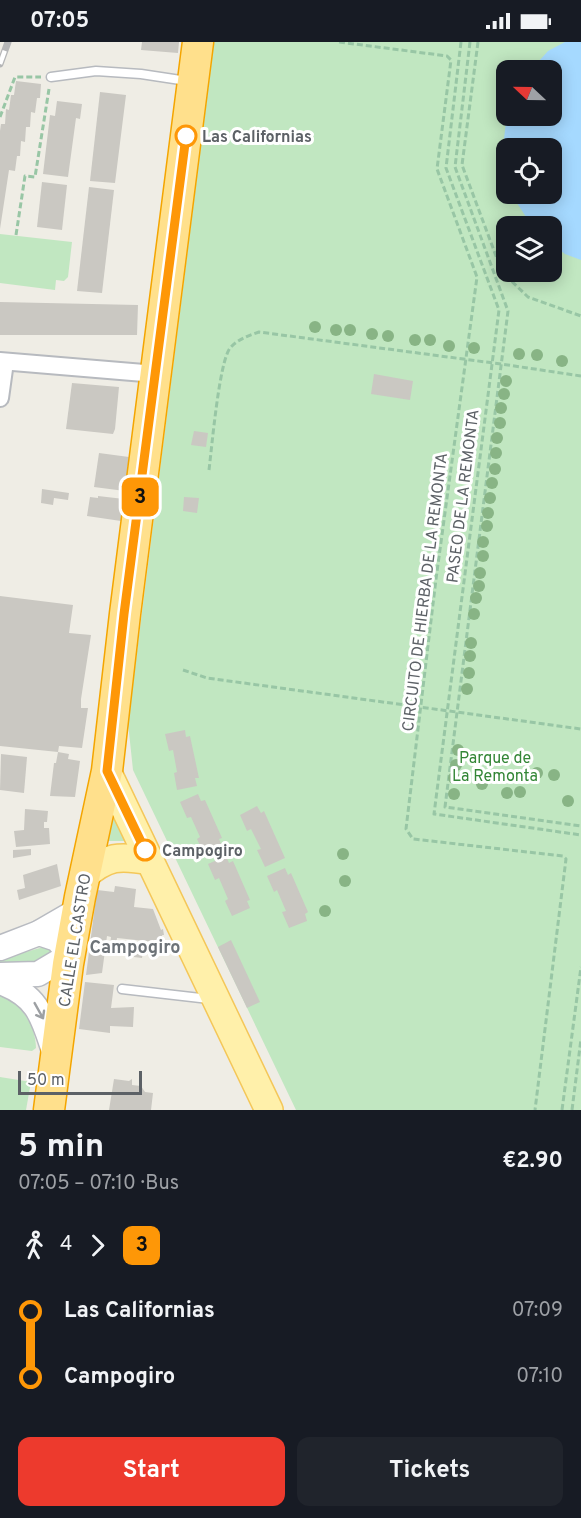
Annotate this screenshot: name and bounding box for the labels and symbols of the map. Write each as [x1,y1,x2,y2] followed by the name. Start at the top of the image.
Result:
[496,60,562,126] north arrow
[175,125,197,147] marker: Las Californias
[202,128,312,148] place label: Las Californias
[443,408,485,584] street label: PASEO DE LA REMONTA
[399,452,453,733] street label: CIRCUITO DE HIERBA DE LA REMONTA
[120,478,160,516] line badge: 3
[452,749,538,787] park label: Parque de La Remonta
[134,839,156,861] marker: Campogiro
[162,842,243,862] place label: Campogiro
[56,872,96,1009] street label: CALLE EL CASTRO
[89,937,181,960] district label: Campogiro
[33,1002,45,1019] one-way arrow
[18,1068,142,1096] scale bar

